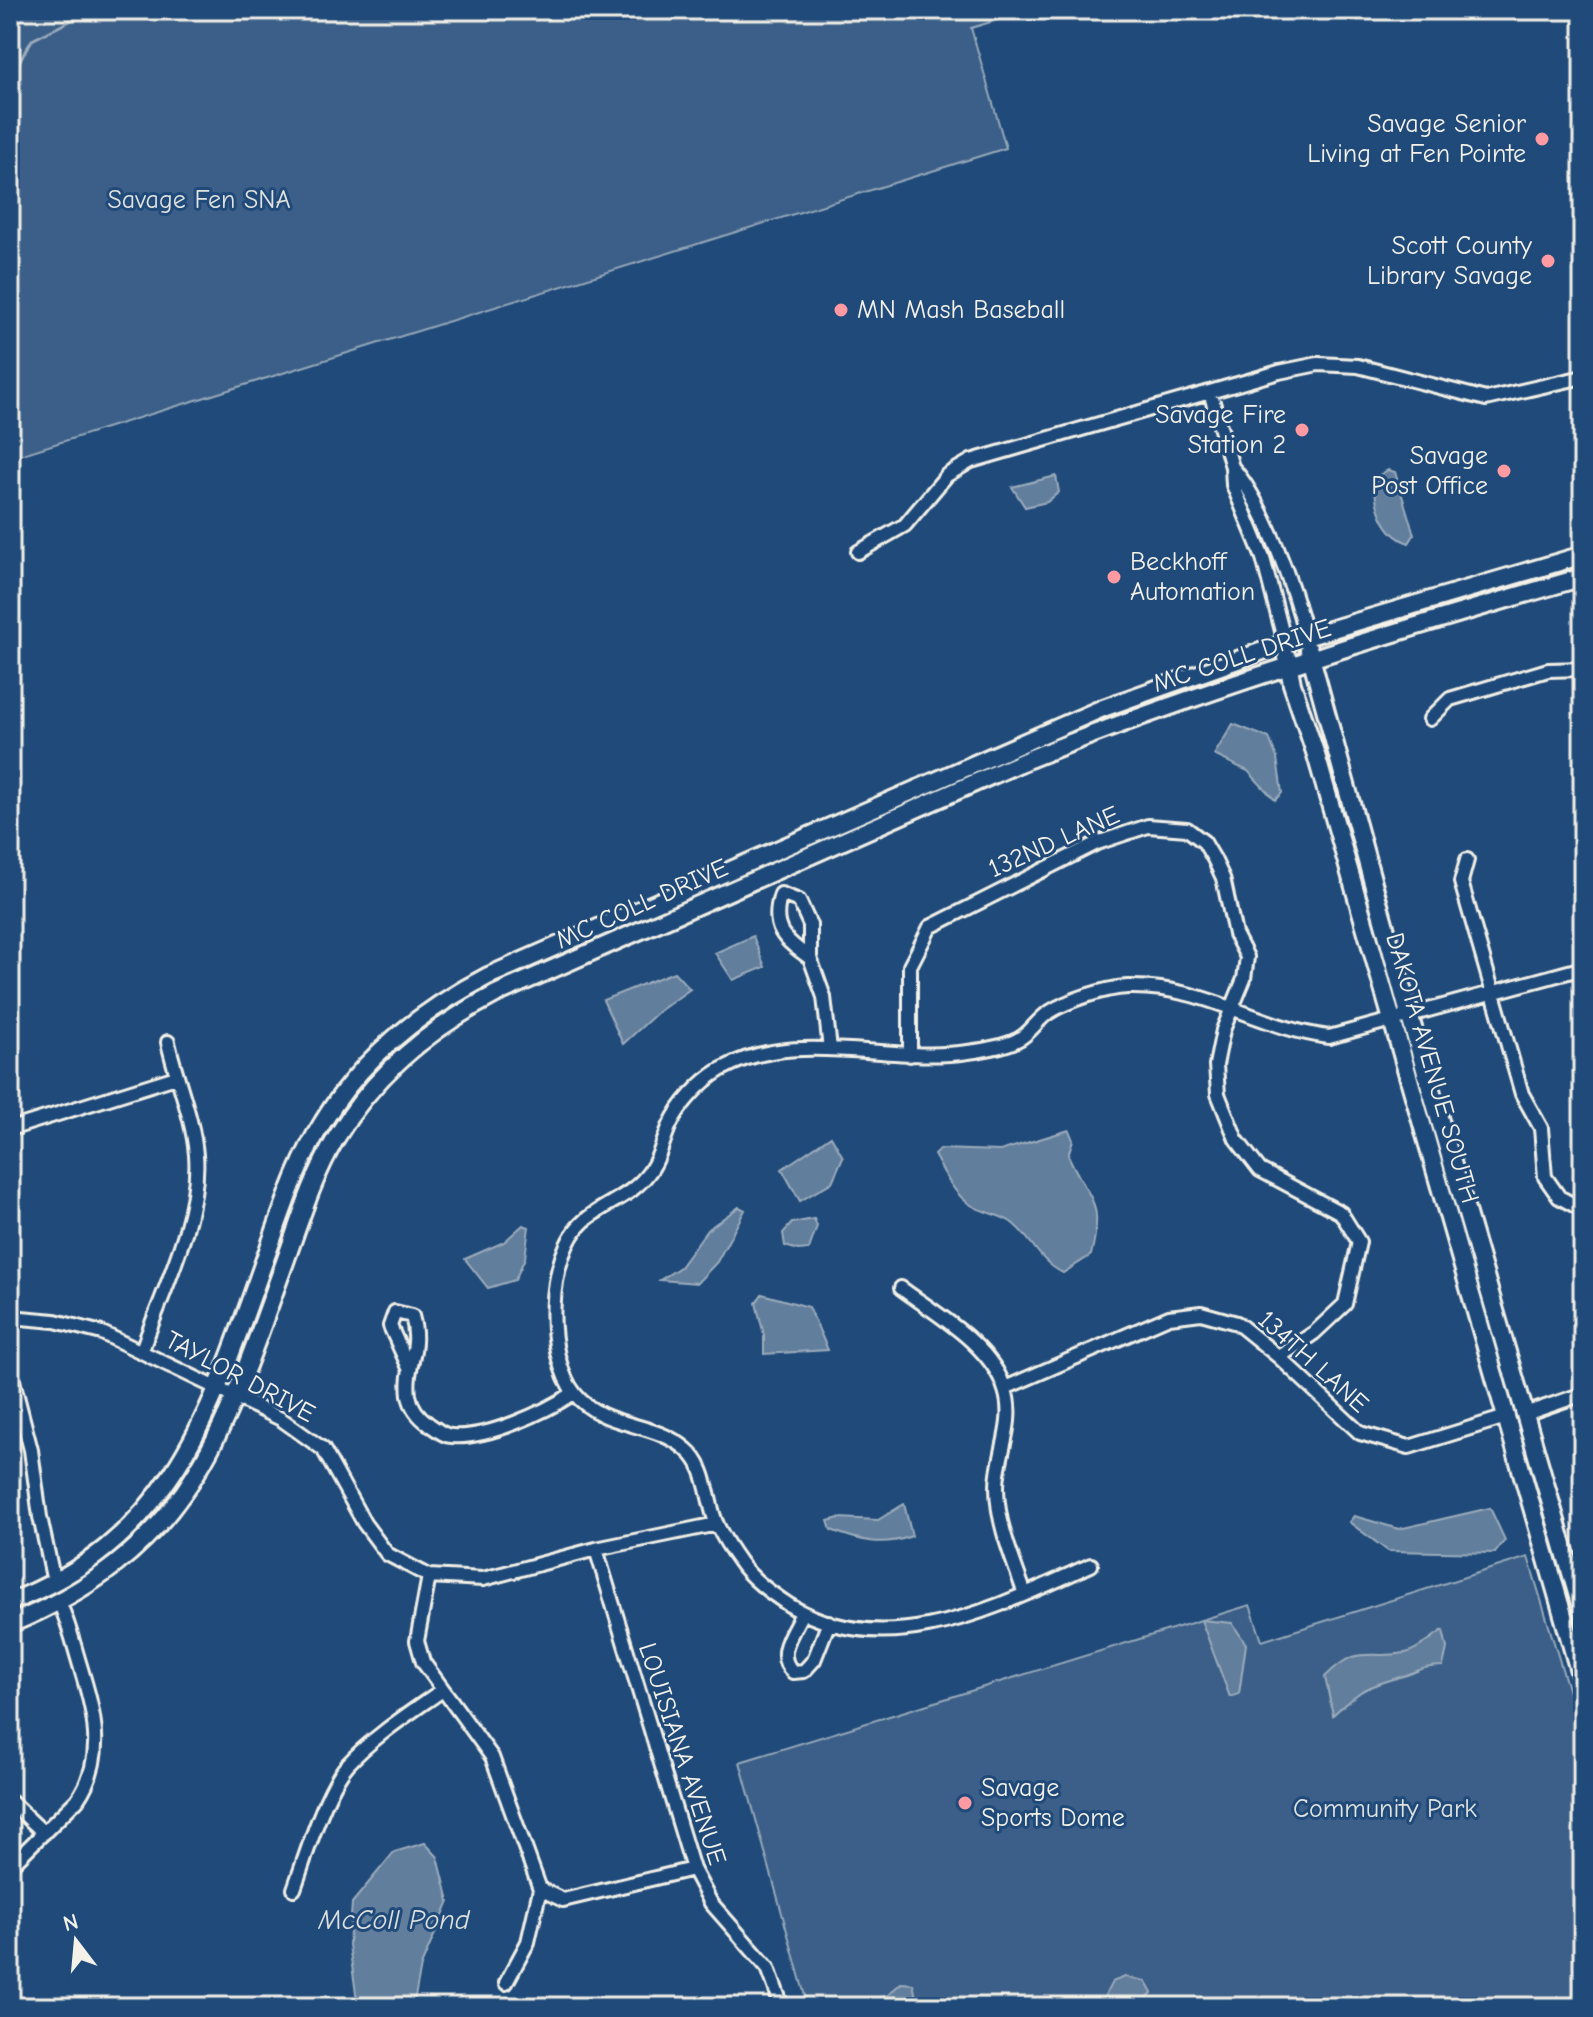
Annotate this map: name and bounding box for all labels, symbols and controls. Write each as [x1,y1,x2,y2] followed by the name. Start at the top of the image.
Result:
[1307,109,1527,169] place label: Savage Senior Living at Fen Pointe
[1533,130,1551,148] marker: Savage Senior Living at Fen Pointe
[107,185,291,215] park label: Savage Fen SNA
[1367,231,1532,291] place label: Scott County Library Savage
[1539,252,1557,270] marker: Scott County Library Savage
[857,295,1065,325] place label: MN Mash Baseball
[832,301,850,319] marker: MN Mash Baseball
[1155,400,1286,460] place label: Savage Fire Station 2
[1293,421,1311,439] marker: Savage Fire Station 2
[1371,441,1488,501] place label: Savage Post Office
[1495,462,1513,480] marker: Savage Post Office
[1130,547,1255,607] place label: Beckhoff Automation
[1105,568,1123,586] marker: Beckhoff Automation
[1149,613,1335,699] street label: MC COLL DRIVE
[984,800,1124,884] street label: 132ND LANE
[551,853,733,955] street label: MC COLL DRIVE
[1379,929,1485,1207] street label: DAKOTA AVENUE SOUTH
[1252,1305,1374,1419] street label: 134TH LANE
[160,1325,320,1429] street label: TAYLOR DRIVE
[632,1639,732,1869] street label: LOUISIANA AVENUE
[981,1773,1125,1833] place label: Savage Sports Dome
[956,1794,974,1812] marker: Savage Sports Dome
[1293,1794,1477,1824] park label: Community Park
[36,1901,116,1981] north arrow
[317,1904,471,1936] water label: McColl Pond
[60,1908,81,1937] text: N

